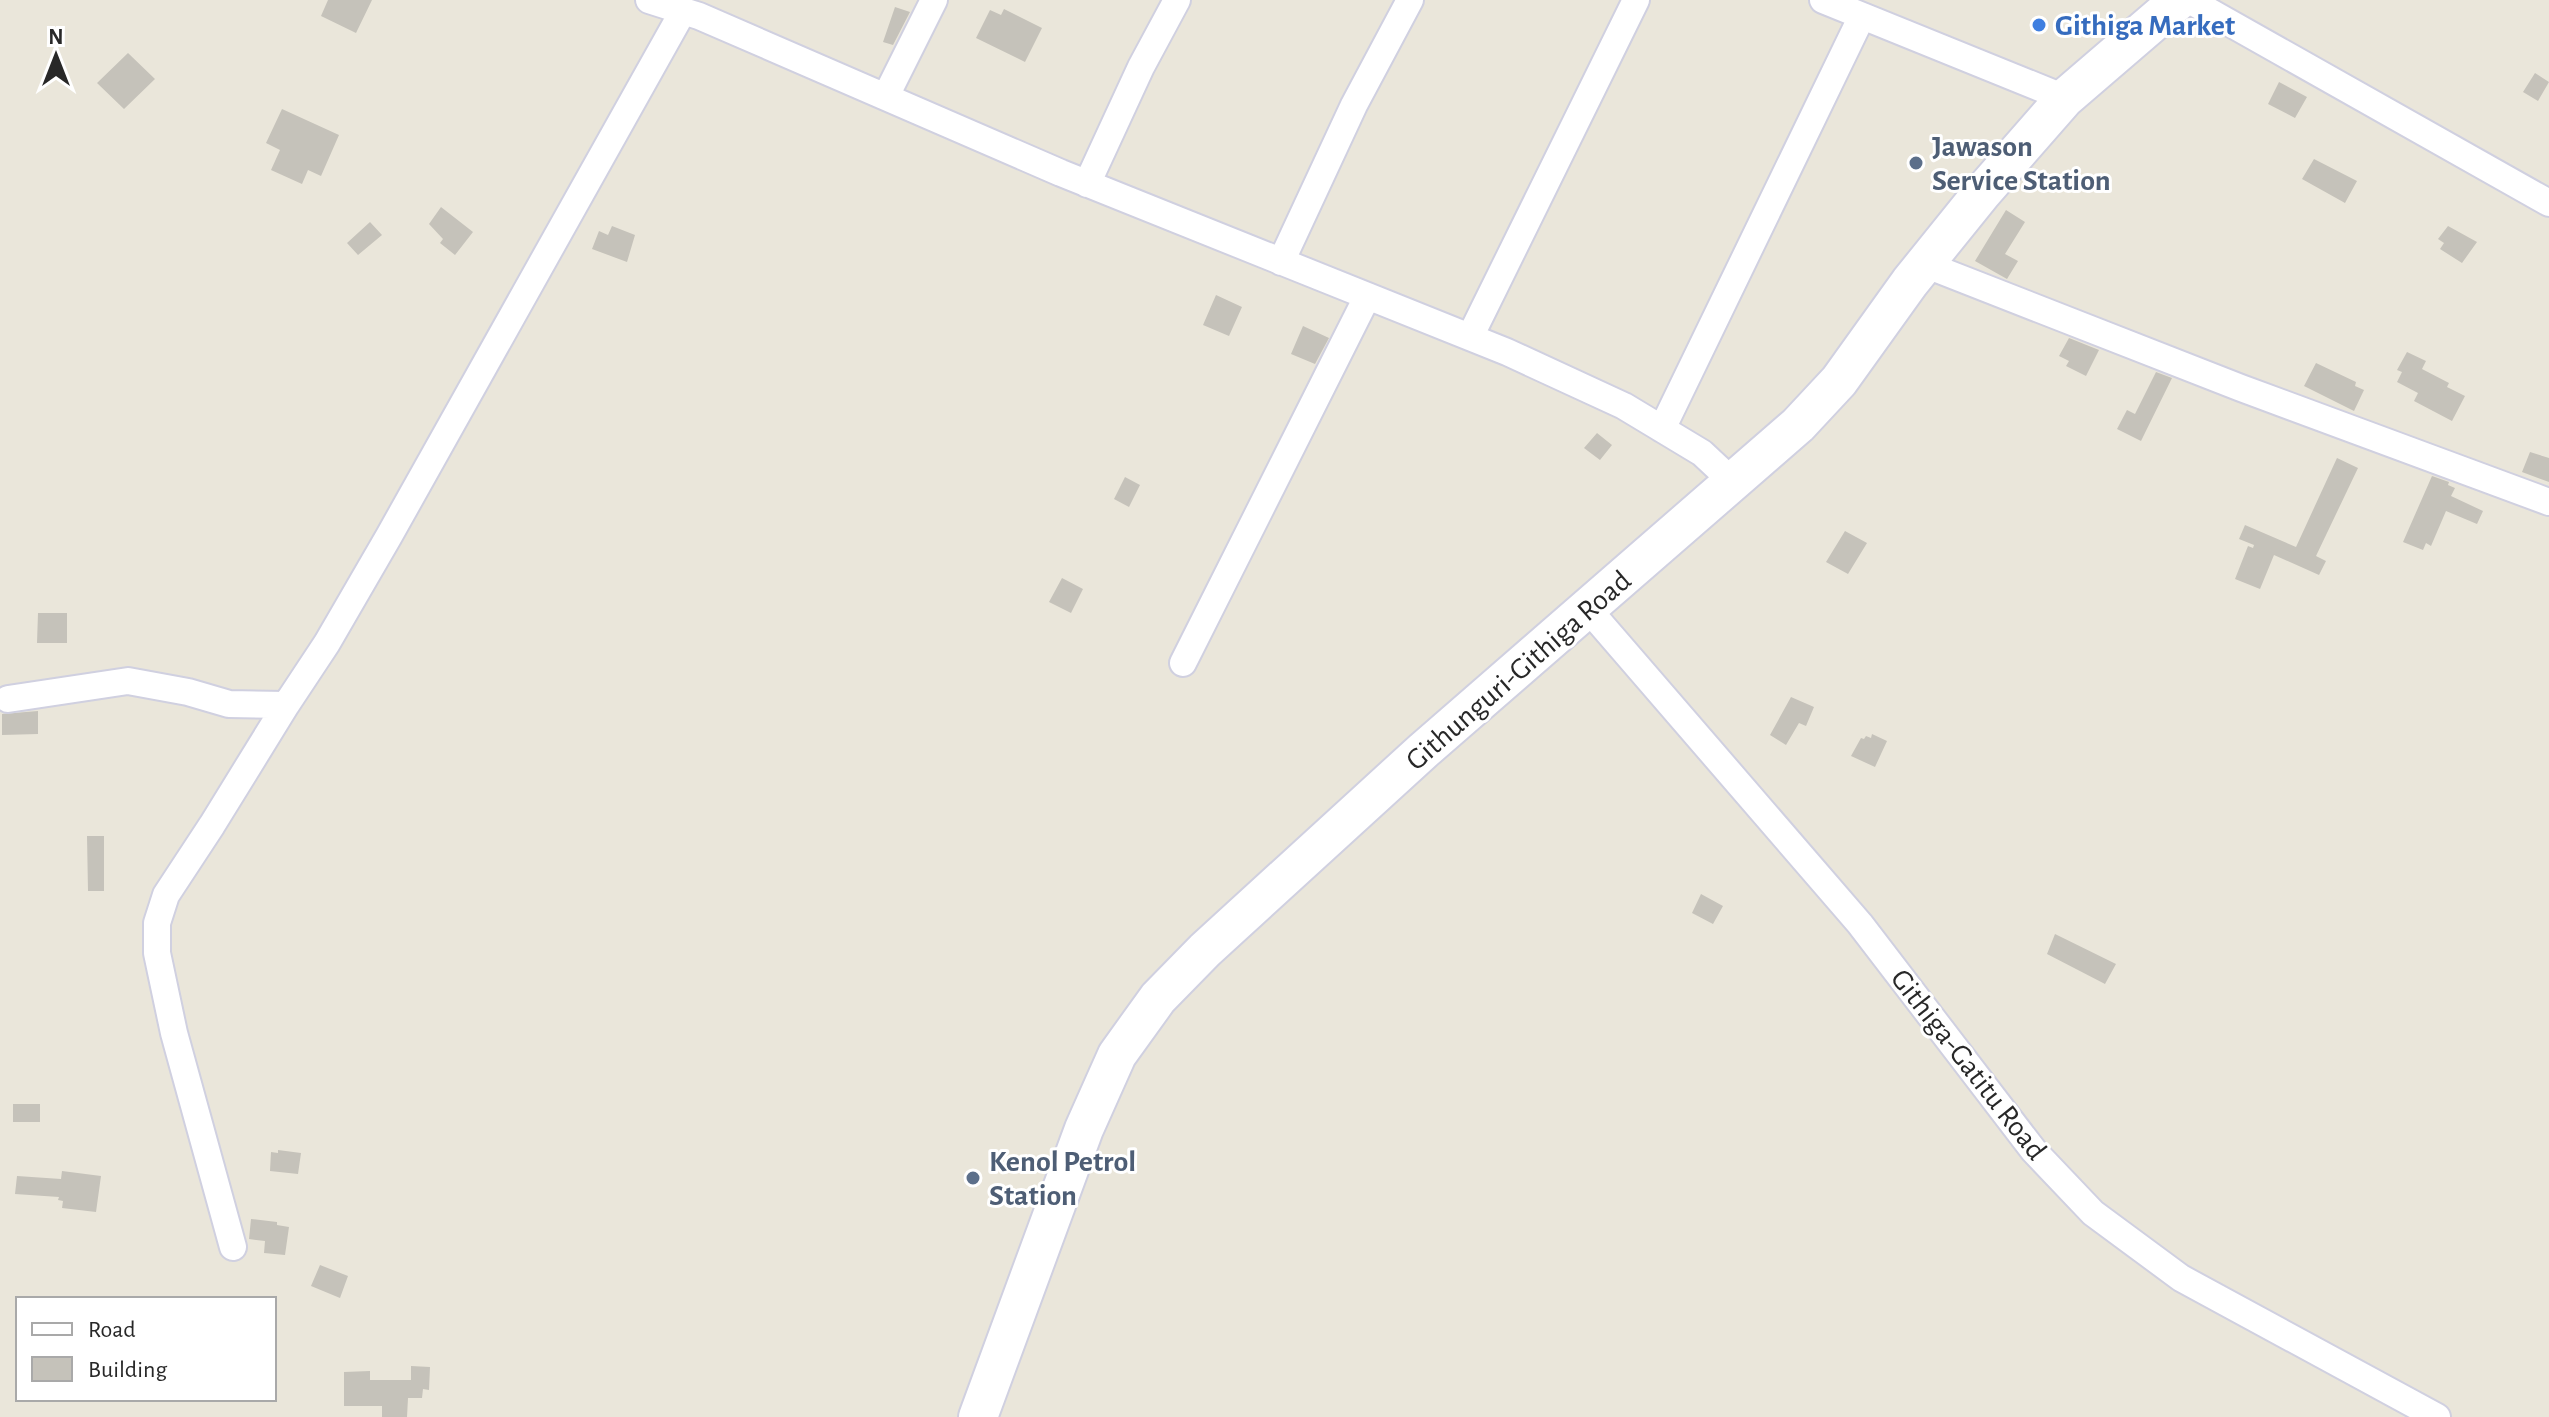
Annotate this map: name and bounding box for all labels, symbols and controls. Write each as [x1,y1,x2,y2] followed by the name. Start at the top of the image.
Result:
[2055,11,2235,41] place label: Githiga Market
[16,16,96,96] north arrow
[2030,16,2048,34] marker: Githiga Market
[48,26,64,48] text: N
[1932,132,2111,196] place label: Jawason Service Station
[1907,154,1925,172] marker: Jawason Service Station
[1400,565,1637,776] street label: Githunguri-Githiga Road
[1885,964,2052,1166] street label: Githiga-Gatitu Road
[989,1147,1136,1211] place label: Kenol Petrol Station
[964,1169,982,1187] marker: Kenol Petrol Station
[16,1297,276,1401] legend
[88,1318,136,1342] text: Road
[88,1358,167,1382] text: Building

